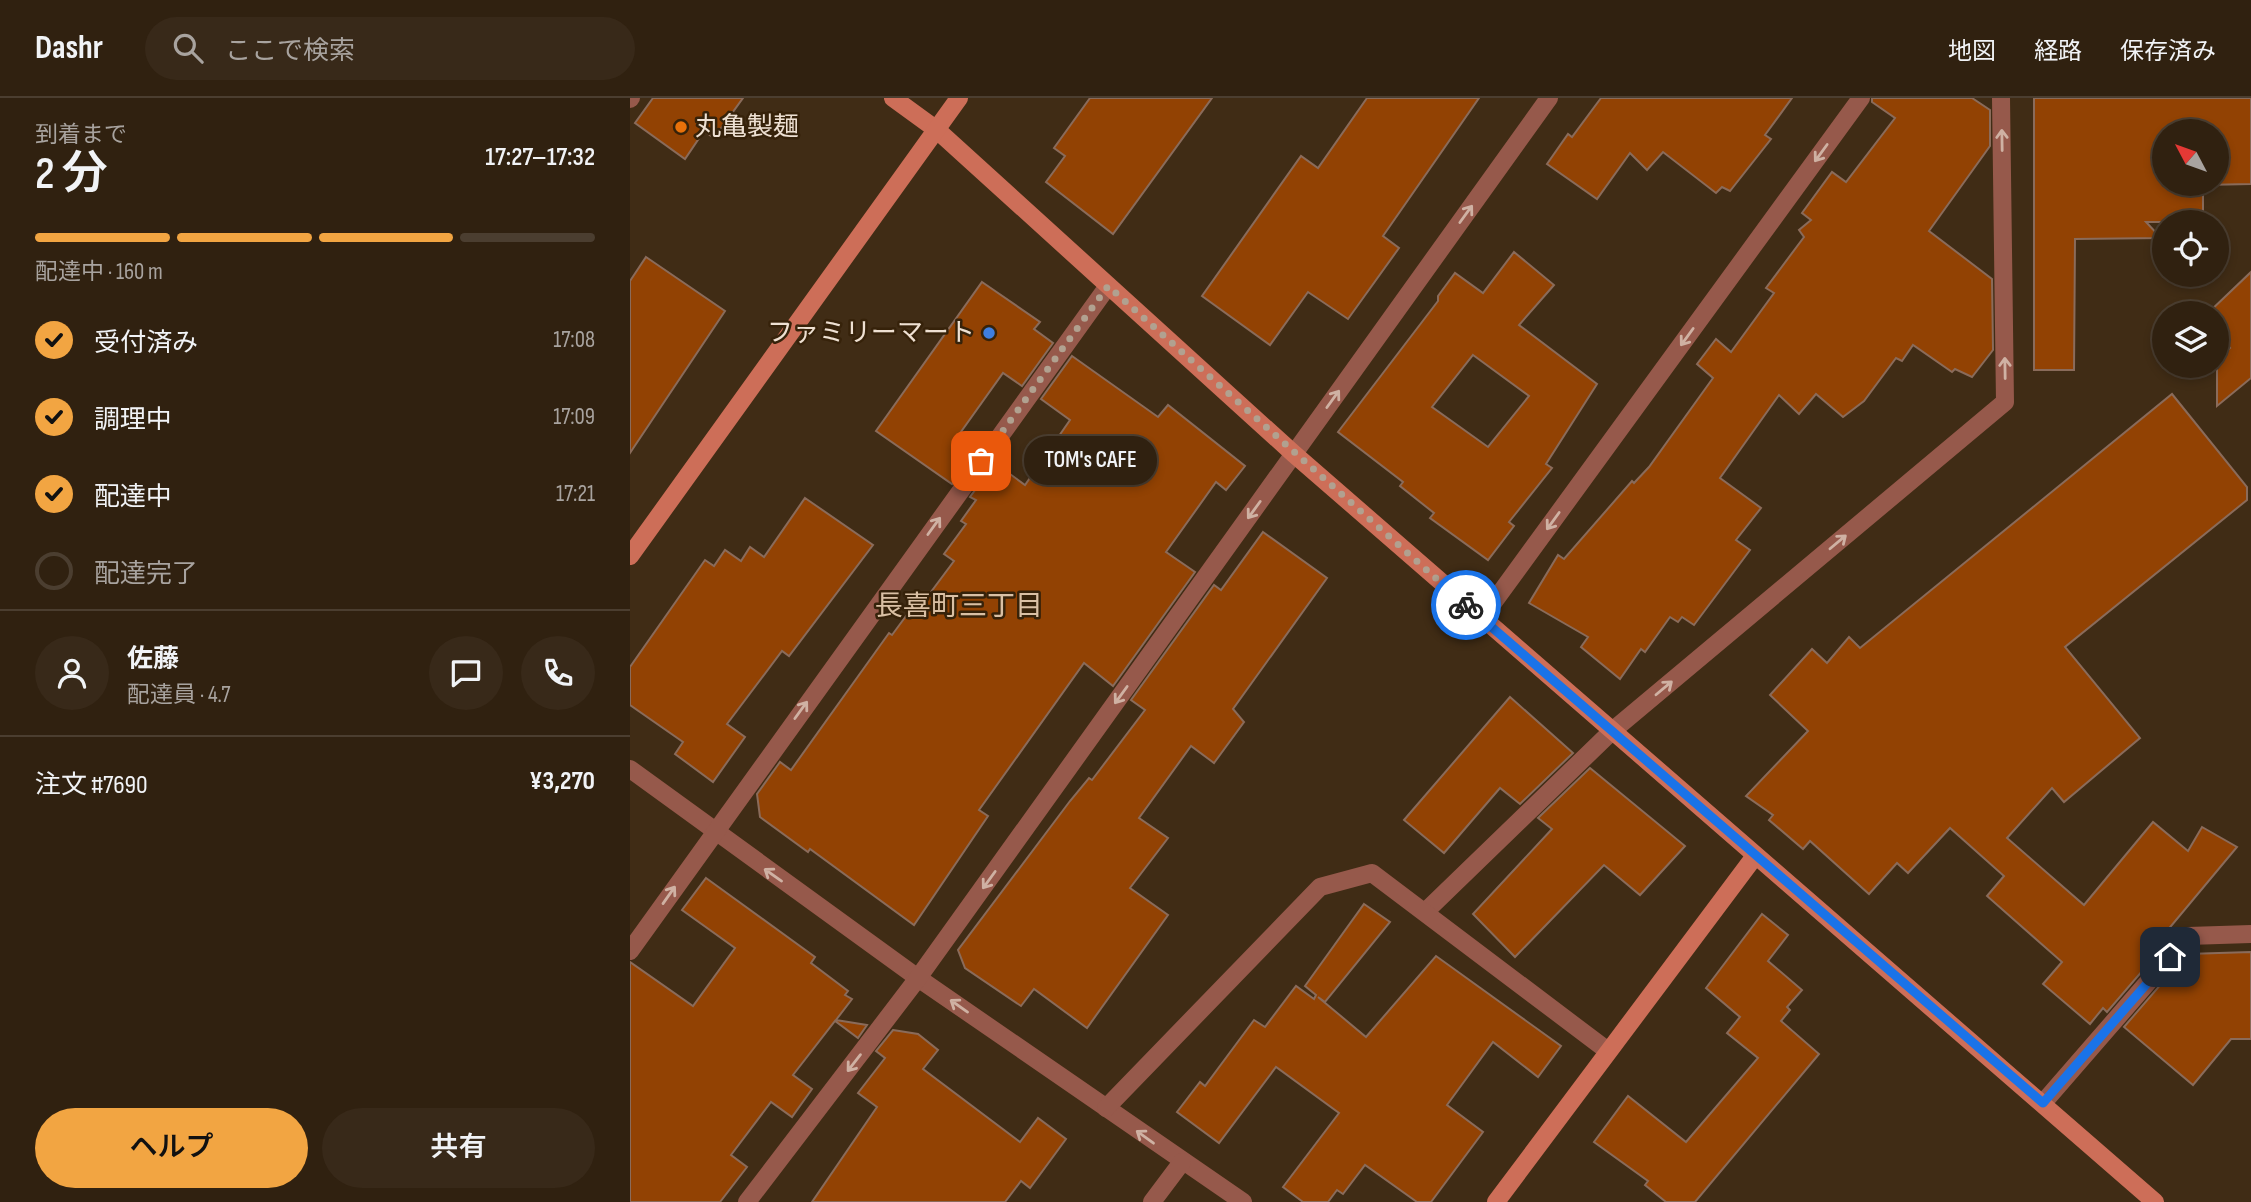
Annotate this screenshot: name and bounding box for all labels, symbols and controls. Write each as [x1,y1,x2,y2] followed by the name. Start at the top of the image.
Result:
[145,17,635,80] search box
[35,28,103,68] text: Dashr
[169,29,207,67] icon: search
[225,36,355,67] text: ここで検索
[1948,37,1996,66] text: 地図
[2034,37,2082,66] text: 経路
[2120,37,2216,66] text: 保存済み
[695,112,799,143] place label: 丸亀製麺
[673,119,689,135] marker: 丸亀製麺
[2152,119,2230,196] north arrow
[2152,119,2229,378] map controls
[35,121,127,149] text: 到着まで
[1995,129,2009,152] one-way arrow
[485,142,595,173] text: 17:27–17:32
[1814,143,1828,162] one-way arrow
[35,147,108,202] text: 2 分
[1459,205,1473,224] one-way arrow
[2152,210,2229,287] button: locate
[35,258,163,286] text: 配達中 · 160 m
[2152,301,2229,378] button: layers
[767,318,975,349] place label: ファミリーマート
[35,321,73,359] icon: check
[981,325,997,341] marker: ファミリーマート
[553,326,595,354] text: 17:08
[1680,327,1694,346] one-way arrow
[94,328,198,359] text: 受付済み
[1998,357,2011,380] one-way arrow
[1326,390,1341,409] one-way arrow
[35,398,73,436] icon: check
[553,403,595,431] text: 17:09
[94,405,172,436] text: 調理中
[951,431,1011,491] pin
[1023,436,1156,486] callout: TOM's CAFE
[962,442,1000,480] icon: bag
[1044,446,1137,474] text: TOM's CAFE
[35,475,73,513] icon: check
[556,480,595,508] text: 17:21
[94,482,172,513] text: 配達中
[1247,500,1261,519] one-way arrow
[1546,511,1560,530] one-way arrow
[927,517,942,536] one-way arrow
[1829,534,1847,550] one-way arrow
[94,559,198,590] text: 配達完了
[1431,570,1501,640] courier
[1447,586,1485,624] icon: bike
[875,590,1043,623] district label: 長喜町三丁目
[35,636,109,710] button: person
[429,636,503,710] button: chat
[521,636,595,710] button: phone
[127,644,179,675] text: 佐藤
[1654,680,1672,696] one-way arrow
[127,681,230,709] text: 配達員 · 4.7
[1114,685,1129,704] one-way arrow
[794,701,808,720] one-way arrow
[529,766,595,797] text: ¥3,270
[35,770,148,801] text: 注文 #7690
[764,868,783,882] one-way arrow
[982,870,996,889] one-way arrow
[662,886,676,905] one-way arrow
[2140,927,2200,987] pin
[2151,938,2189,976] icon: home
[950,999,969,1013] one-way arrow
[846,1053,861,1071] one-way arrow
[35,1108,308,1188] button: ヘルプ
[322,1108,595,1188] button: 共有
[1136,1129,1155,1144] one-way arrow

